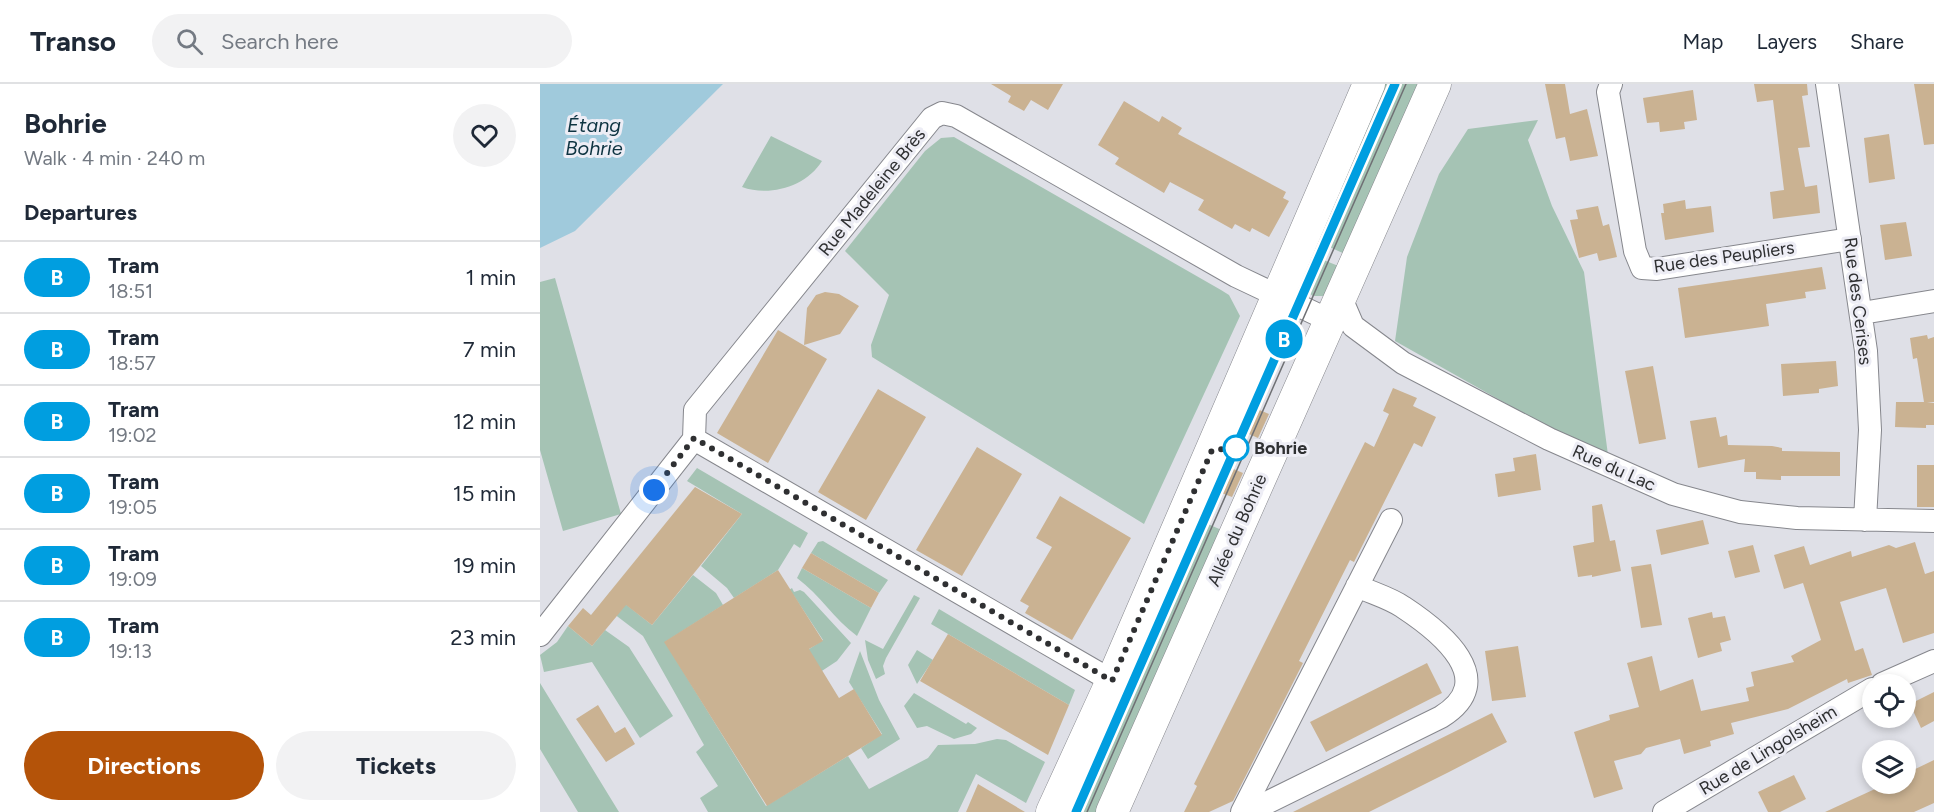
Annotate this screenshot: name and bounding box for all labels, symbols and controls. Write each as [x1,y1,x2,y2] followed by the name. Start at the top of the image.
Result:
[152,14,572,68] search box
[30,24,116,58] text: Transo
[173,25,206,58] icon: search
[221,28,339,55] text: Search here
[1683,29,1723,54] text: Map
[1756,29,1817,54] text: Layers
[1850,29,1904,54] text: Share
[453,104,516,167] button: heart
[24,106,107,140] text: Bohrie
[565,113,623,160] water label: Étang Bohrie
[814,124,930,260] street label: Rue Madeleine Brès
[24,146,205,170] text: Walk · 4 min · 240 m
[24,199,137,226] text: Departures
[1652,236,1796,278] street label: Rue des Peupliers
[1839,236,1877,366] street label: Rue des Cerises
[108,252,159,279] text: Tram
[465,264,516,291] text: 1 min
[51,265,63,290] text: B
[108,279,153,303] text: 18:51
[1264,320,1304,358] line badge: B
[108,324,159,351] text: Tram
[1278,327,1290,352] text: B
[463,336,516,363] text: 7 min
[51,337,63,362] text: B
[108,351,156,375] text: 18:57
[108,396,159,423] text: Tram
[453,408,516,435] text: 12 min
[51,409,63,434] text: B
[108,423,157,447] text: 19:02
[1223,435,1249,461] marker: Bohrie
[1254,437,1307,459] place label: Bohrie
[1569,440,1659,496] street label: Rue du Lac
[108,468,159,495] text: Tram
[1202,470,1272,590] street label: Allée du Bohrie
[639,475,669,505] your location
[453,480,516,507] text: 15 min
[51,481,63,506] text: B
[108,495,157,519] text: 19:05
[108,540,159,567] text: Tram
[453,552,516,579] text: 19 min
[51,553,63,578] text: B
[108,567,157,591] text: 19:09
[108,612,159,639] text: Tram
[450,624,516,651] text: 23 min
[51,625,63,650] text: B
[108,639,152,663] text: 19:13
[1862,674,1916,794] map controls
[1862,674,1916,728] button: locate
[1695,700,1841,800] street label: Rue de Lingolsheim
[24,731,264,800] button: Directions
[276,731,516,800] button: Tickets
[1862,740,1916,794] button: layers

